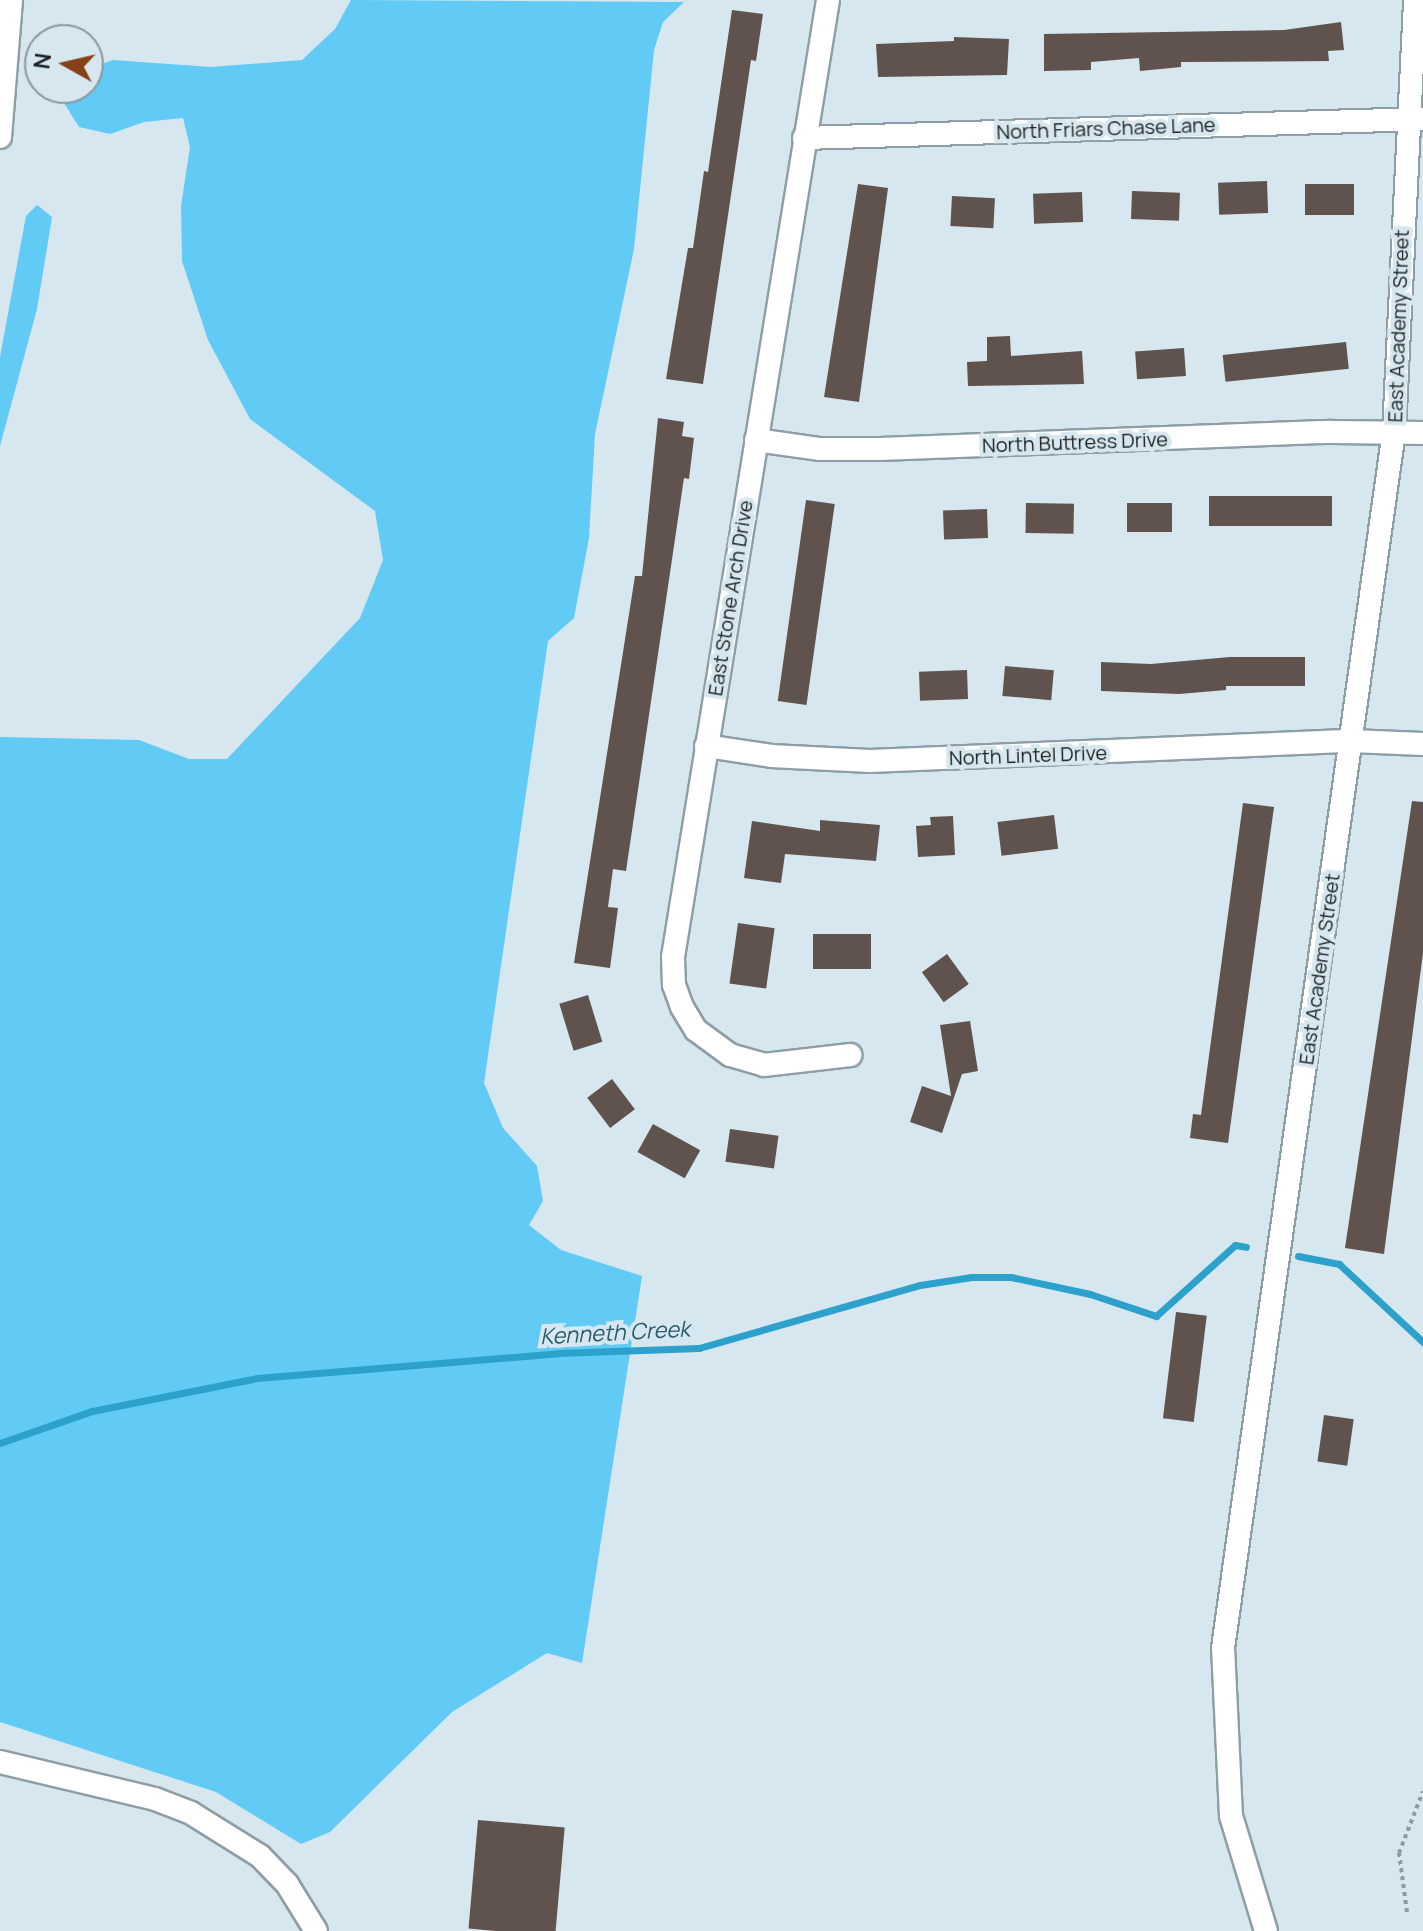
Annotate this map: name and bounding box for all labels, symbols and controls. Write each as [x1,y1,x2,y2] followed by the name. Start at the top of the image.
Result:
[24,24,104,104] north arrow
[26,51,58,71] text: N
[996,112,1216,144] street label: North Friars Chase Lane
[1383,229,1413,423] street label: East Academy Street
[982,427,1168,457] street label: North Buttress Drive
[703,498,757,698] street label: East Stone Arch Drive
[949,740,1107,770] street label: North Lintel Drive
[1294,872,1344,1066] street label: East Academy Street
[539,1316,691,1350] water label: Kenneth Creek

